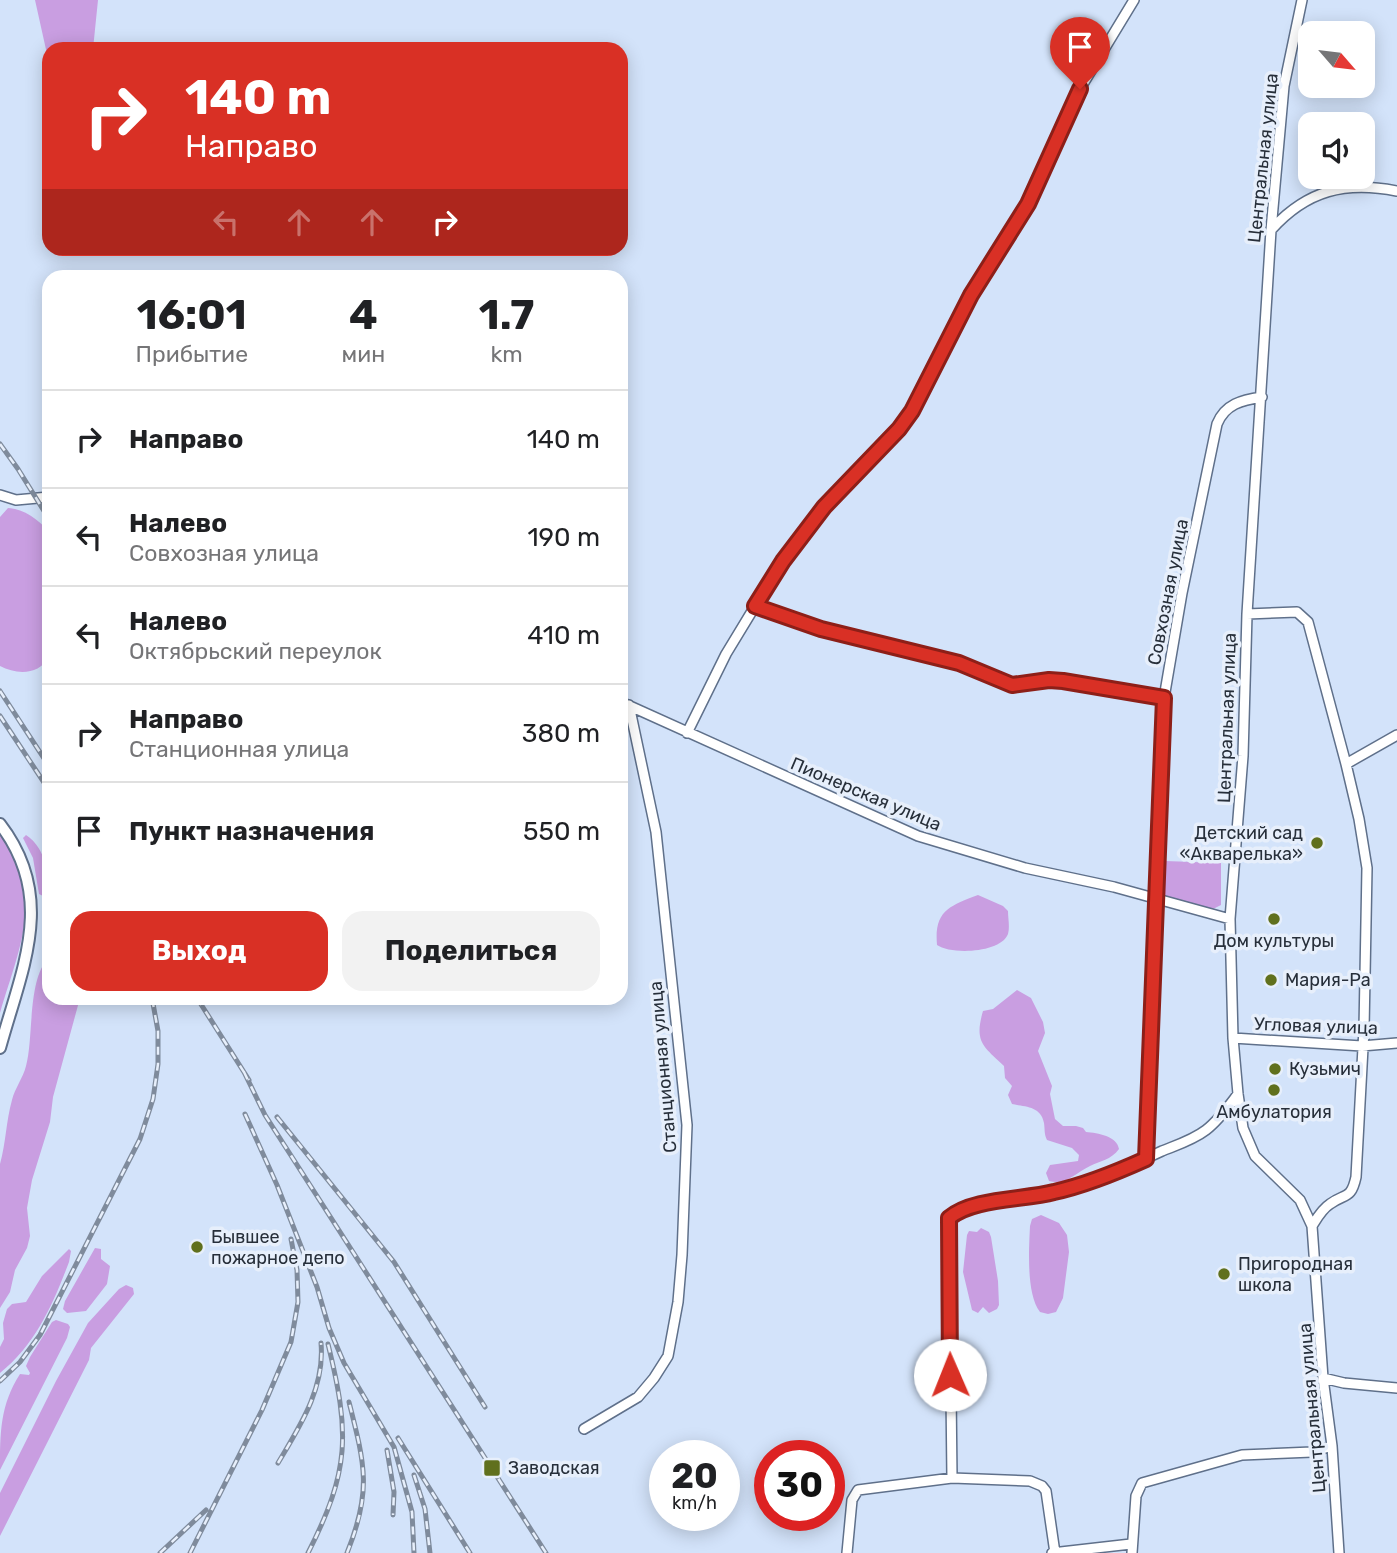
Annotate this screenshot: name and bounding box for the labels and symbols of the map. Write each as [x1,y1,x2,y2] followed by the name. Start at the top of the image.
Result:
[1050,17,1110,89] pin
[1298,21,1376,98] north arrow
[1243,72,1283,244] street label: Центральная улица
[1143,517,1193,667] street label: Совхозная улица
[1213,632,1241,804] street label: Центральная улица
[787,752,945,836] street label: Пионерская улица
[1180,822,1303,865] place label: Детский сад «Акварелька»
[1309,835,1325,851] marker: Детский сад «Акварелька»
[1266,911,1282,927] marker: Дом культуры
[1214,930,1334,952] place label: Дом культуры
[1285,969,1371,991] place label: Мария-Ра
[1263,972,1279,988] marker: Мария-Ра
[645,980,681,1154] street label: Станционная улица
[1254,1013,1378,1039] street label: Угловая улица
[1289,1058,1361,1080] place label: Кузьмич
[1267,1061,1283,1077] marker: Кузьмич
[1266,1082,1282,1098] marker: Амбулатория
[1216,1101,1332,1123] place label: Амбулатория
[211,1226,345,1269] place label: Бывшее пожарное депо
[189,1239,205,1255] marker: Бывшее пожарное депо
[1238,1253,1353,1296] place label: Пригородная школа
[1216,1266,1232,1282] marker: Пригородная школа
[1294,1322,1330,1494] street label: Центральная улица
[913,1338,987,1412] position arrow
[754,1440,845,1531] speed limit sign: 30
[508,1457,600,1479] place label: Заводская
[482,1458,502,1478] marker: Заводская

